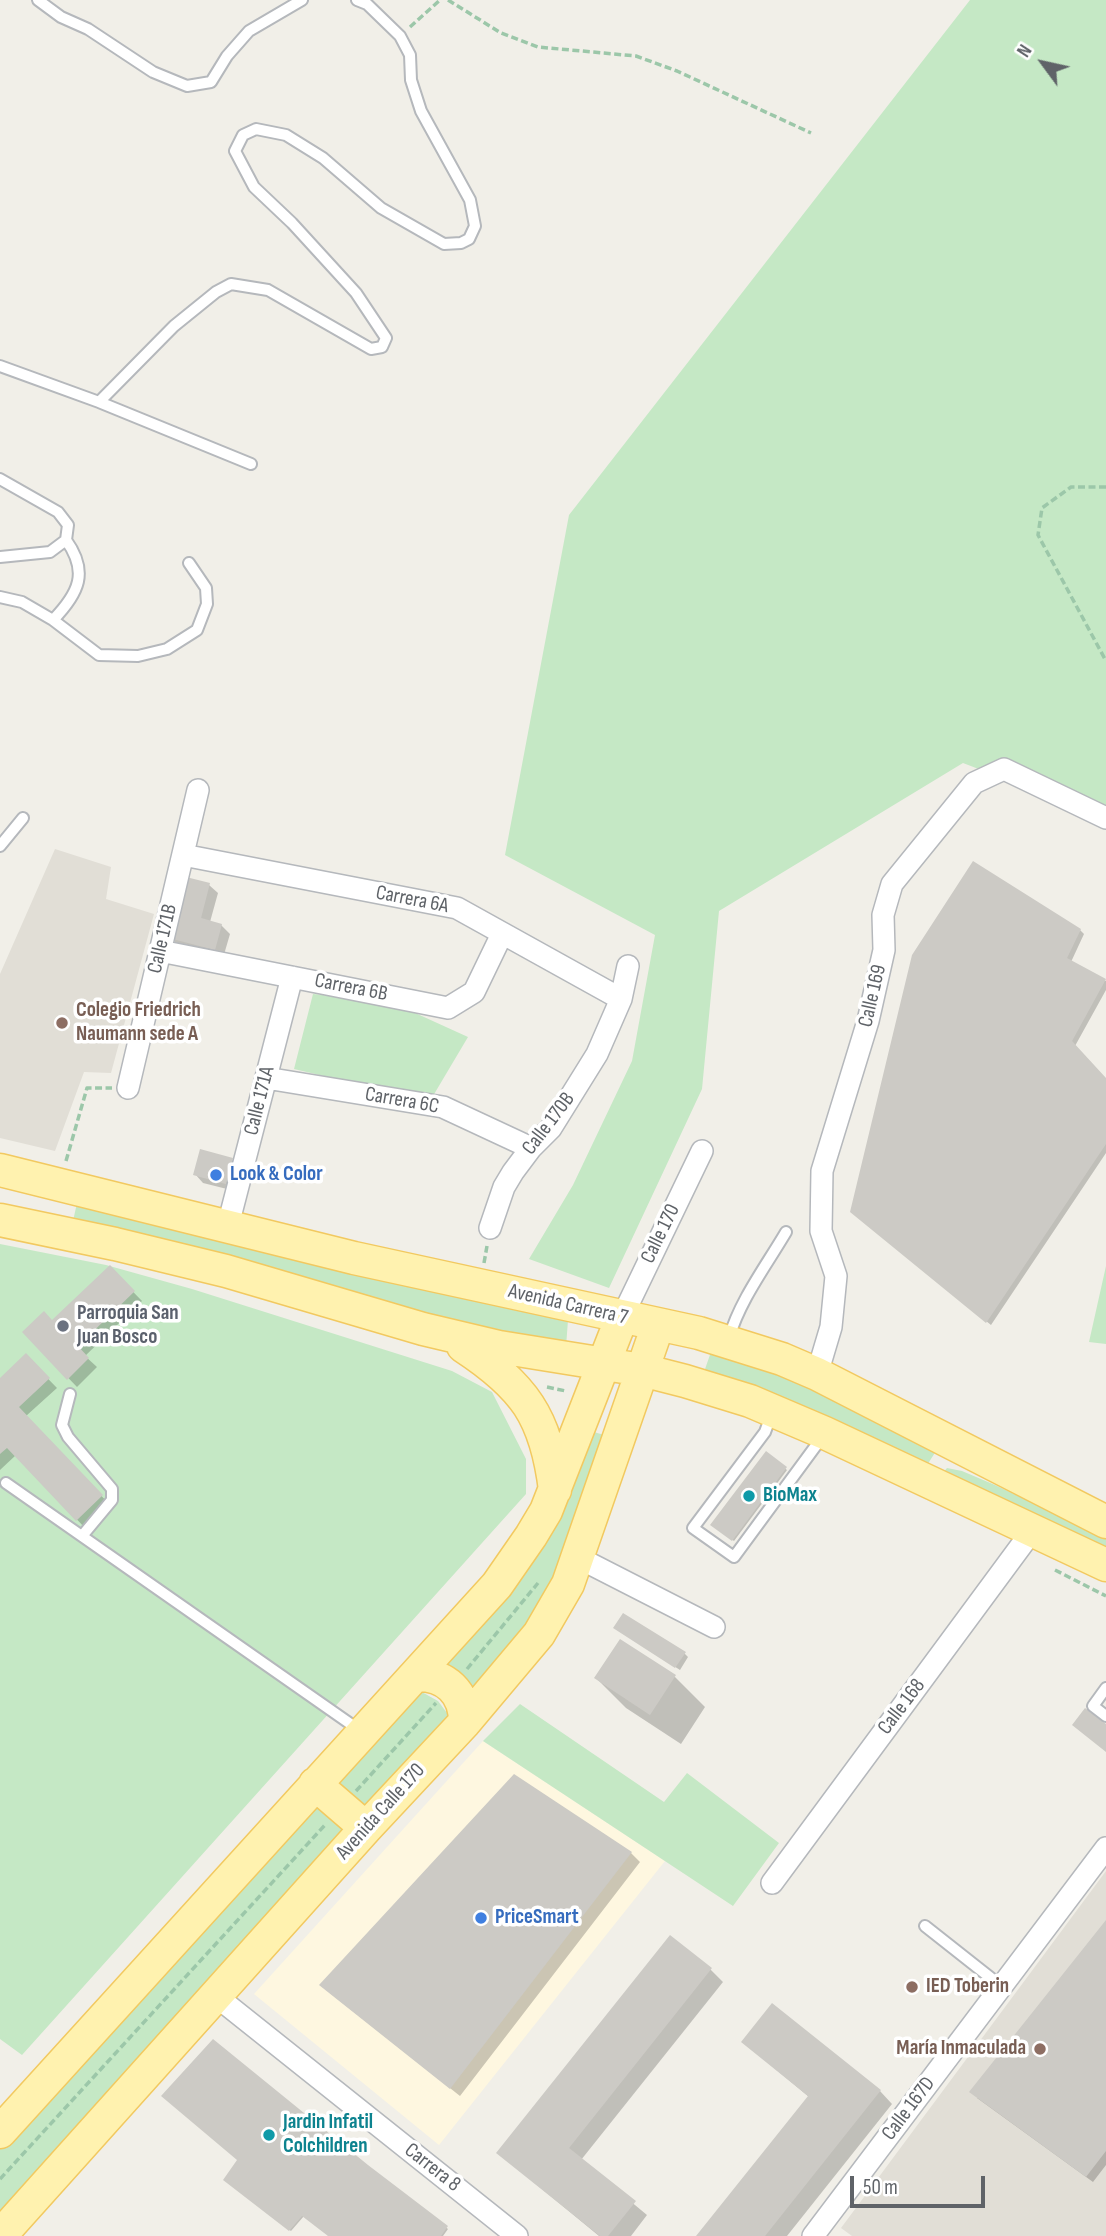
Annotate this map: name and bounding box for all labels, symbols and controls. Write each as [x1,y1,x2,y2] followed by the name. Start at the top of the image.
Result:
[1008,28,1078,98] north arrow
[1013,41,1037,62] text: N
[374,881,450,919] street label: Carrera 6A
[143,902,183,976] street label: Calle 171B
[854,962,892,1030] street label: Calle 169
[312,969,390,1007] street label: Carrera 6B
[76,998,201,1048] place label: Colegio Friedrich Naumann sede A
[54,1015,70,1031] marker: Colegio Friedrich Naumann sede A
[239,1064,281,1138] street label: Calle 171A
[363,1082,441,1120] street label: Carrera 6C
[517,1088,581,1160] street label: Calle 170B
[230,1162,323,1188] place label: Look & Color
[208,1167,224,1183] marker: Look & Color
[636,1200,686,1268] street label: Calle 170
[506,1279,630,1331] street label: Avenida Carrera 7
[77,1301,179,1351] place label: Parroquia San Juan Bosco
[55,1318,71,1334] marker: Parroquia San Juan Bosco
[763,1483,817,1509] place label: BioMax
[741,1488,757,1504] marker: BioMax
[873,1674,931,1740] street label: Calle 168
[331,1759,431,1865] street label: Avenida Calle 170
[495,1905,579,1931] place label: PriceSmart
[473,1910,489,1926] marker: PriceSmart
[926,1974,1009,2000] place label: IED Toberin
[904,1979,920,1995] marker: IED Toberin
[896,2036,1026,2062] place label: María Inmaculada
[1032,2041,1048,2057] marker: María Inmaculada
[877,2072,941,2146] street label: Calle 167D
[283,2110,373,2160] place label: Jardin Infatil Colchildren
[261,2127,277,2143] marker: Jardin Infatil Colchildren
[399,2138,465,2198] street label: Carrera 8
[854,2162,989,2206] scale bar
[863,2175,898,2200] text: 50 m

